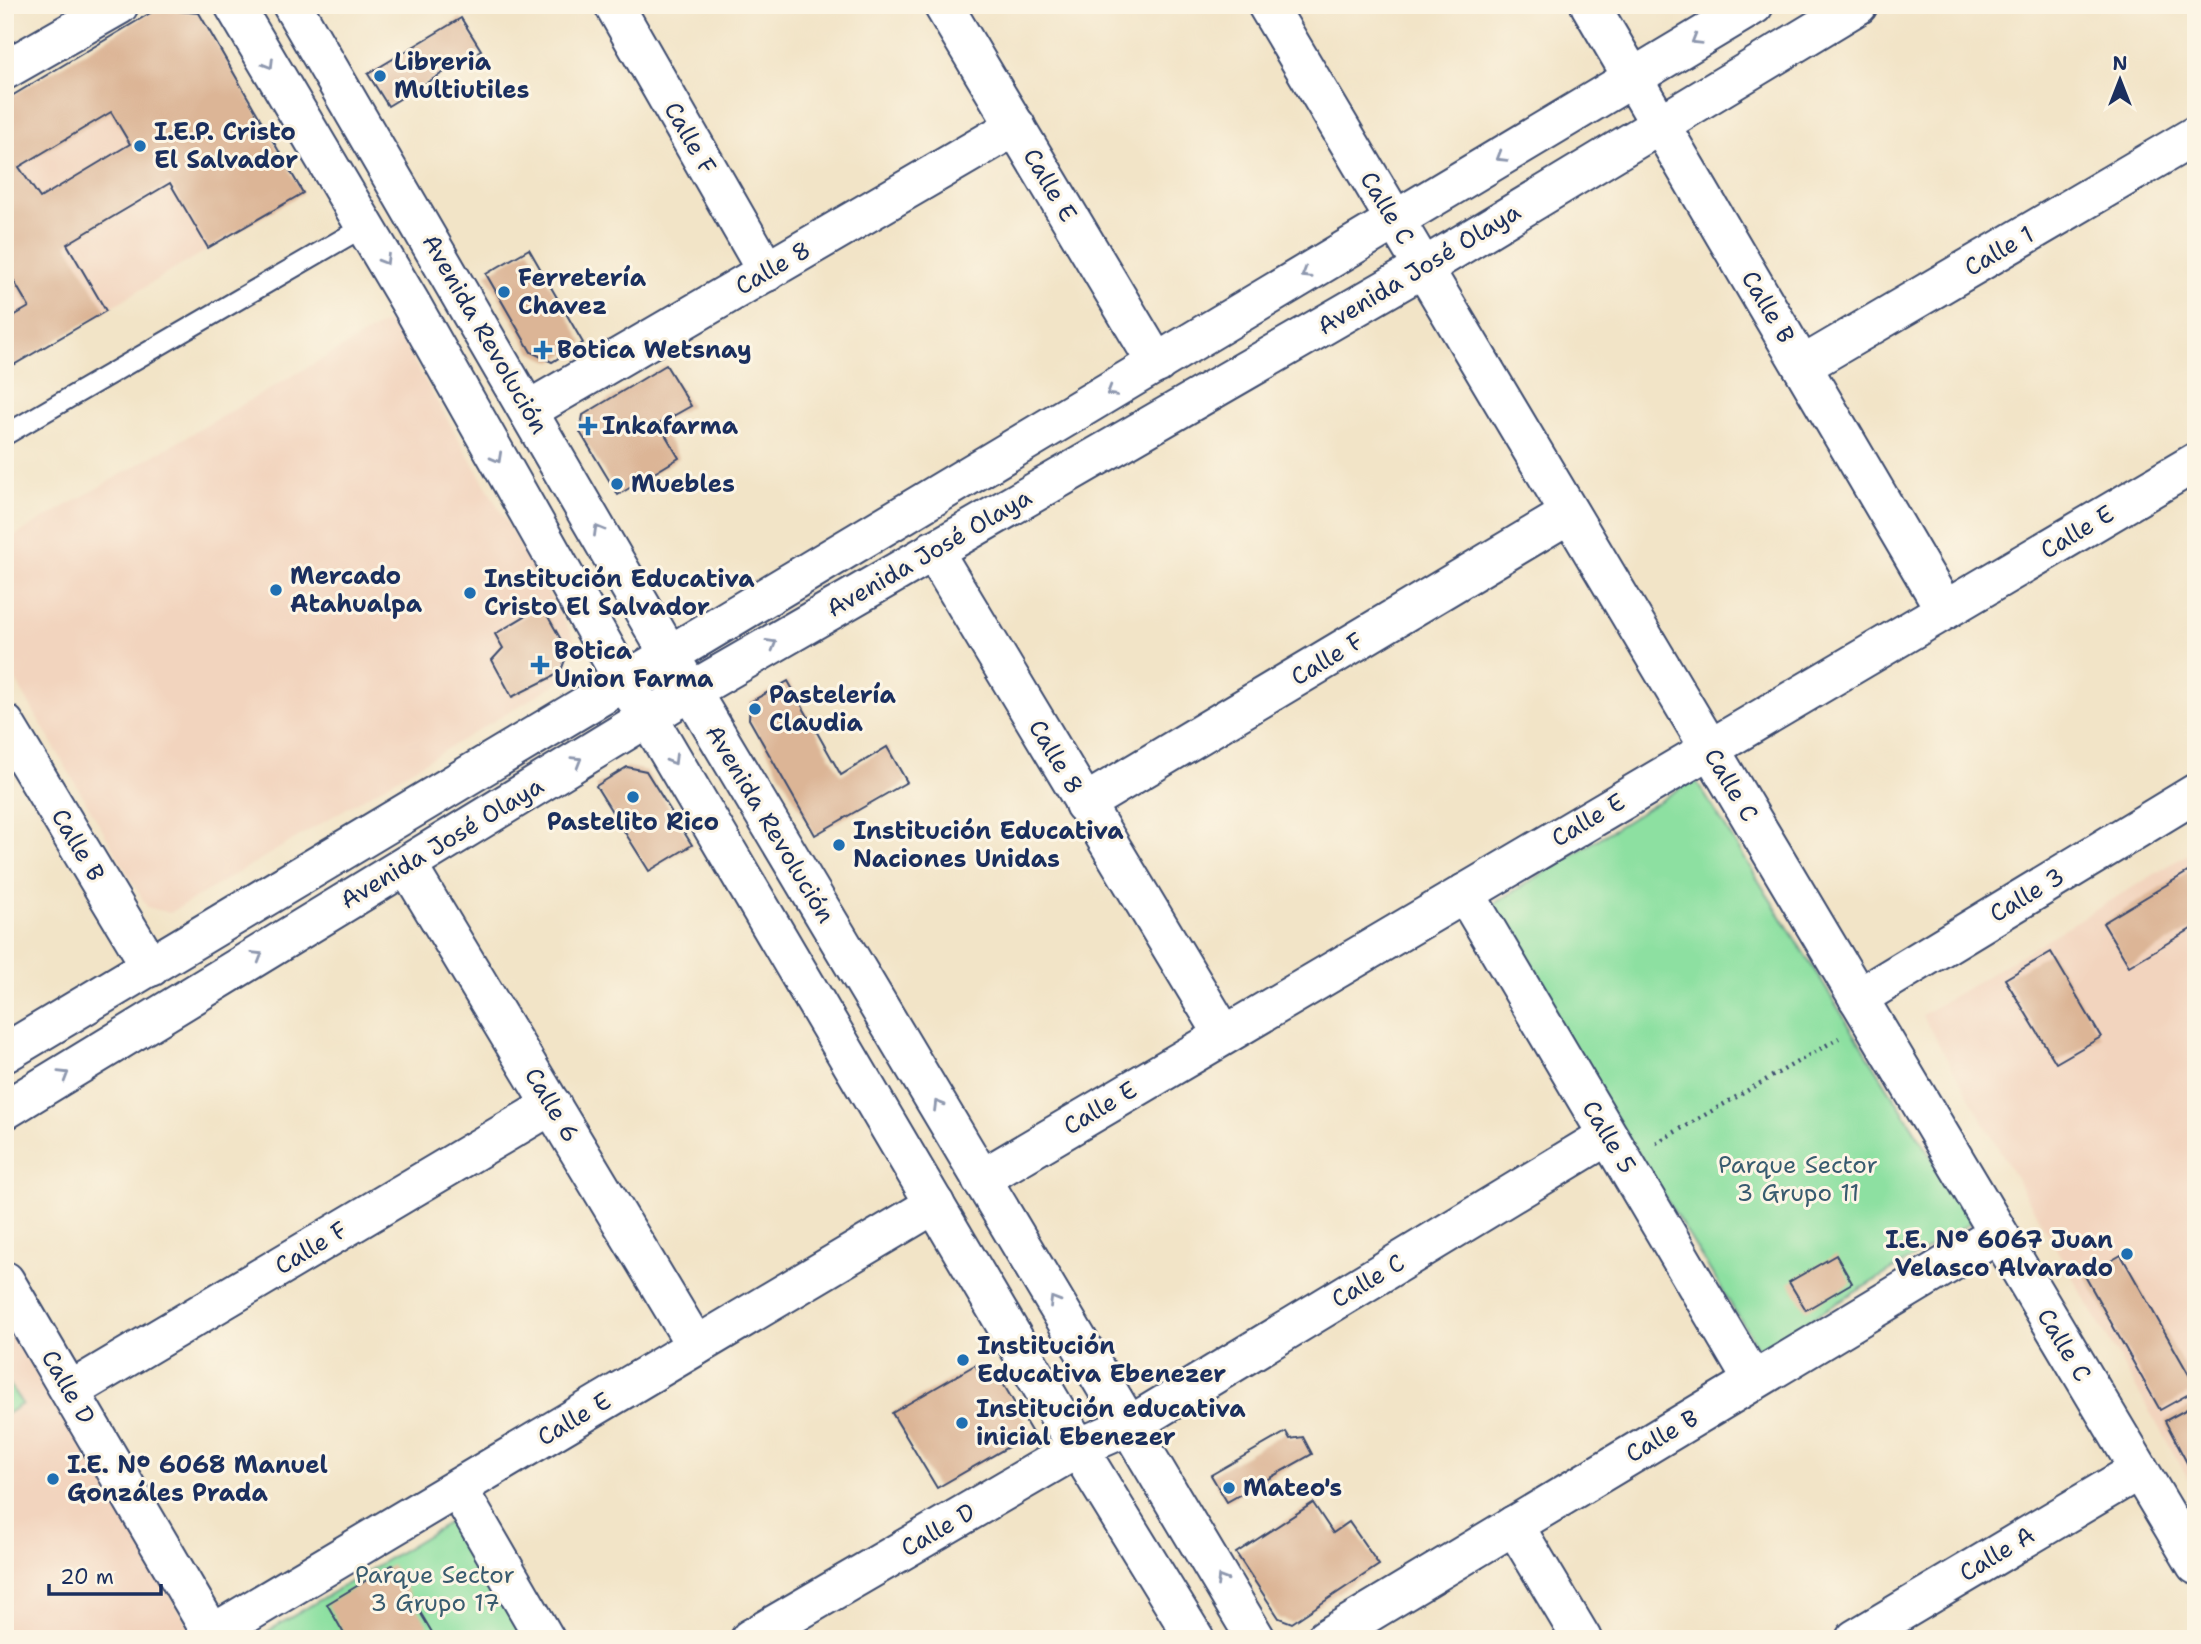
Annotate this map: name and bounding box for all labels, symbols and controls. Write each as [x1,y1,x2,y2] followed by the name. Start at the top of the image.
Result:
[1690,32,1703,45] one-way arrow
[394,46,529,106] place label: Libreria Multiutiles
[2086,46,2156,116] north arrow
[2112,51,2128,76] text: N
[261,57,274,69] one-way arrow
[372,68,388,84] marker: Libreria Multiutiles
[656,96,724,180] street label: Calle F
[154,116,298,176] place label: I.E.P. Cristo El Salvador
[132,138,148,154] marker: I.E.P. Cristo El Salvador
[1016,142,1084,228] street label: Calle E
[1495,149,1508,162] one-way arrow
[1353,166,1421,250] street label: Calle C
[1311,196,1527,342] street label: Avenida José Olaya
[1958,218,2040,284] street label: Calle 1
[415,228,555,440] street label: Avenida Revolución
[729,234,817,302] street label: Calle 8
[376,252,389,265] one-way arrow
[518,262,647,322] place label: Ferretería Chavez
[1734,265,1802,349] street label: Calle B
[1300,266,1313,279] one-way arrow
[496,284,512,300] marker: Ferretería Chavez
[557,334,752,366] place label: Botica Wetsnay
[535,342,551,358] marker: Botica Wetsnay
[1105,383,1118,396] one-way arrow
[602,410,739,442] place label: Inkafarma
[580,418,596,434] marker: Inkafarma
[489,450,502,463] one-way arrow
[631,468,735,500] place label: Muebles
[609,476,625,492] marker: Muebles
[821,481,1037,625] street label: Avenida José Olaya
[2034,498,2120,566] street label: Calle E
[593,524,606,537] one-way arrow
[290,560,423,620] place label: Mercado Atahualpa
[484,563,755,623] place label: Institución Educativa Cristo El Salvador
[268,582,284,598] marker: Mercado Atahualpa
[462,585,478,601] marker: Institución Educativa Cristo El Salvador
[1285,625,1369,693] street label: Calle F
[554,635,714,695] place label: Botica Union Farma
[765,639,778,652] one-way arrow
[532,657,548,673] marker: Botica Union Farma
[769,679,897,739] place label: Pastelería Claudia
[747,701,763,717] marker: Pastelería Claudia
[1021,714,1091,800] street label: Calle 8
[698,719,842,929] street label: Avenida Revolución
[1697,743,1765,827] street label: Calle C
[665,753,678,766] one-way arrow
[570,756,583,769] one-way arrow
[334,770,550,916] street label: Avenida José Olaya
[1545,786,1631,854] street label: Calle E
[625,789,641,805] marker: Pastelito Rico
[44,803,112,887] street label: Calle B
[547,806,719,838] place label: Pastelito Rico
[853,815,1124,875] place label: Institución Educativa Naciones Unidas
[831,837,847,853] marker: Institución Educativa Naciones Unidas
[1984,860,2070,930] street label: Calle 3
[250,951,263,964] one-way arrow
[517,1062,587,1148] street label: Calle 6
[56,1070,69,1083] one-way arrow
[1057,1074,1143,1142] street label: Calle E
[1575,1095,1643,1179] street label: Calle 5
[933,1100,946,1113] one-way arrow
[1718,1149,1878,1209] park label: Parque Sector 3 Grupo 11
[269,1214,353,1282] street label: Calle F
[1885,1224,2113,1284] place label: I.E. N° 6067 Juan Velasco Alvarado
[2119,1246,2135,1262] marker: I.E. N° 6067 Juan Velasco Alvarado
[1326,1247,1410,1315] street label: Calle C
[1049,1295,1062,1308] one-way arrow
[2030,1303,2098,1387] street label: Calle C
[977,1330,1226,1390] place label: Institución Educativa Ebenezer
[34,1344,102,1430] street label: Calle D
[955,1352,971,1368] marker: Institución Educativa Ebenezer
[531,1385,617,1453] street label: Calle E
[976,1393,1246,1453] place label: Institución educativa inicial Ebenezer
[1620,1402,1704,1470] street label: Calle B
[954,1415,970,1431] marker: Institución educativa inicial Ebenezer
[67,1449,328,1509] place label: I.E. N° 6068 Manuel Gonzáles Prada
[45,1471,61,1487] marker: I.E. N° 6068 Manuel Gonzáles Prada
[1243,1472,1342,1504] place label: Mateo's
[1221,1480,1237,1496] marker: Mateo's
[895,1496,981,1564] street label: Calle D
[1953,1519,2041,1589] street label: Calle A
[49,1553,161,1597] scale bar
[355,1559,515,1619] park label: Parque Sector 3 Grupo 17
[60,1563,114,1591] text: 20 m
[1216,1575,1229,1588] one-way arrow

